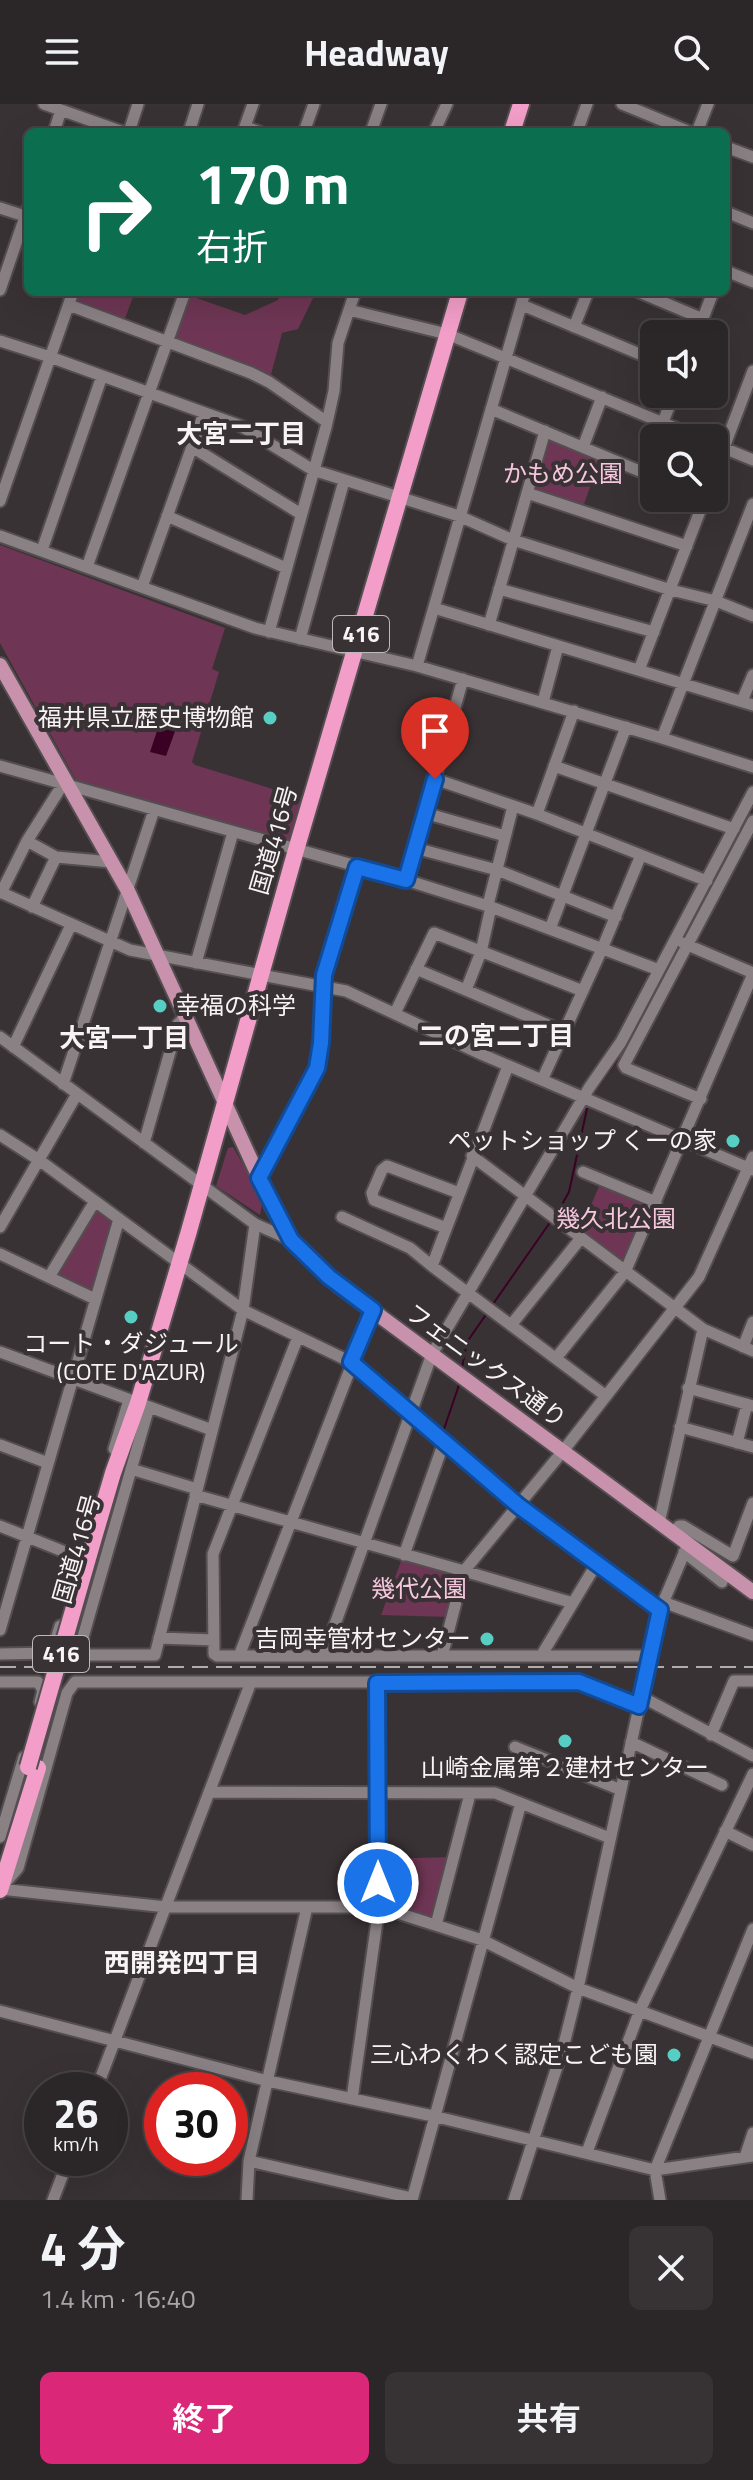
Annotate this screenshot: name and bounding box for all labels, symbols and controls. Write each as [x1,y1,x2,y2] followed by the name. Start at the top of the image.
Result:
[304,25,449,80] text: Headway
[40,30,84,74] icon: menu
[669,30,713,74] icon: search
[196,141,349,226] text: 170 m
[64,160,168,264] icon: right
[196,219,268,274] text: 右折
[640,320,728,512] map controls
[640,320,728,408] button: sound
[176,414,306,453] district label: 大宮二丁目
[640,424,728,512] button: search
[503,455,623,491] park label: かもめ公園
[333,616,389,652] road number: 416
[401,697,469,779] pin
[38,699,254,735] place label: 福井県立歴史博物館
[261,709,279,727] marker: 福井県立歴史博物館
[413,709,457,753] icon: arrive
[240,781,306,899] street label: 国道416号
[176,987,296,1023] place label: 幸福の科学
[151,997,169,1015] marker: 幸福の科学
[418,1016,574,1055] district label: 二の宮二丁目
[59,1018,189,1057] district label: 大宮一丁目
[448,1122,717,1158] place label: ペットショップ くーの家
[724,1132,742,1150] marker: ペットショップ くーの家
[556,1200,676,1236] park label: 幾久北公園
[399,1294,575,1436] street label: フェニックス通り
[122,1308,140,1326] marker: コート・ダジュール (COTE D'AZUR)
[24,1325,238,1389] place label: コート・ダジュール (COTE D'AZUR)
[43,1490,109,1608] street label: 国道416号
[371,1570,467,1606] park label: 幾代公園
[255,1620,471,1656] place label: 吉岡幸管材センター
[478,1630,496,1648] marker: 吉岡幸管材センター
[33,1636,89,1672] road number: 416
[556,1732,574,1750] marker: 山崎金属第２建材センター
[421,1749,709,1785] place label: 山崎金属第２建材センター
[336,1841,420,1925] position arrow
[104,1943,260,1982] district label: 西開発四丁目
[370,2036,658,2072] place label: 三心わくわく認定こども園
[665,2046,683,2064] marker: 三心わくわく認定こども園
[144,2072,248,2176] speed limit sign: 30
[54,2083,98,2144] text: 26
[53,2128,99,2159] text: km/h
[40,2212,125,2285] text: 4 分
[629,2226,713,2310] button: close
[40,2279,196,2318] text: 1.4 km · 16:40
[40,2372,369,2464] button: 終了
[385,2372,713,2464] button: 共有

